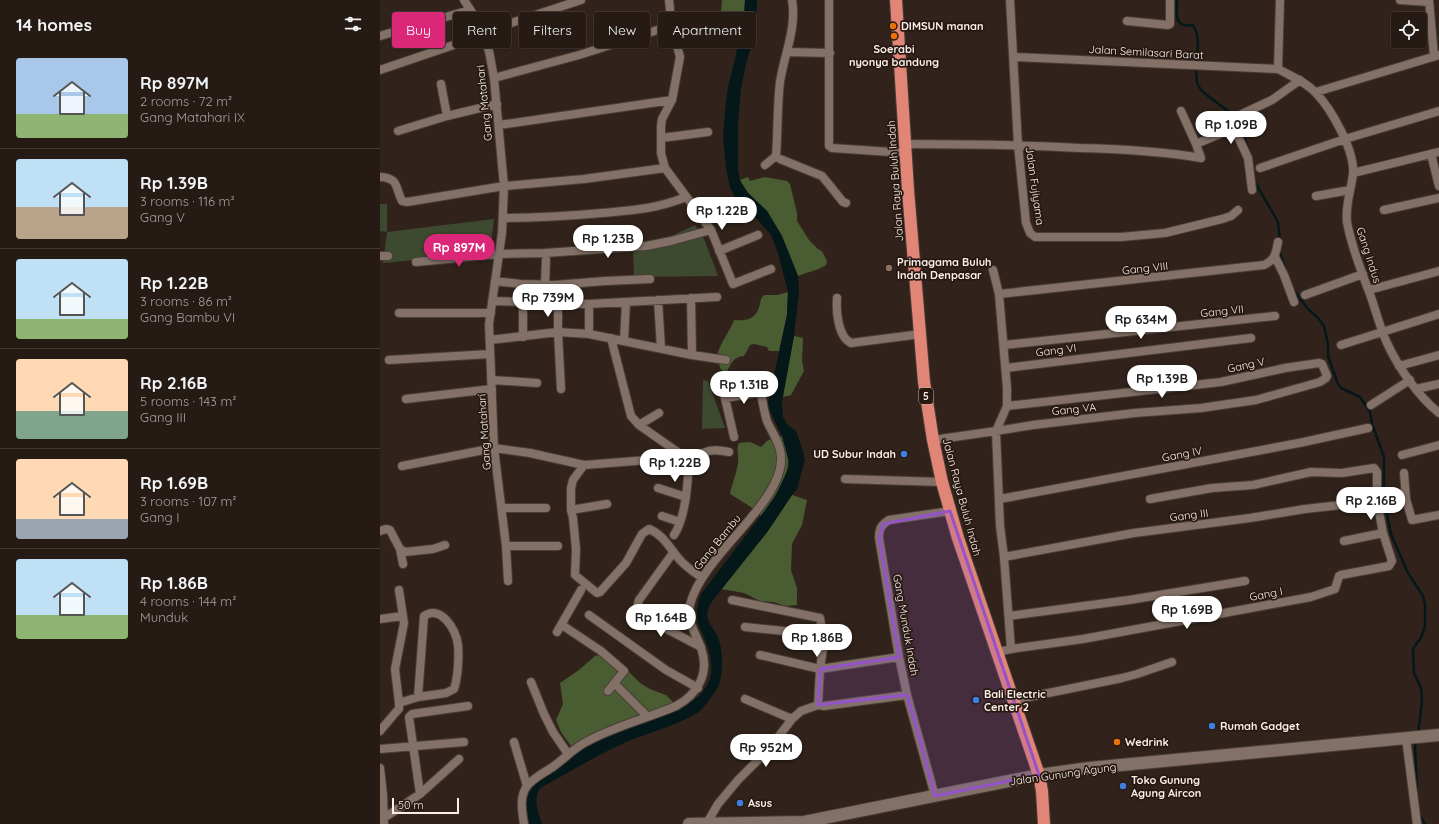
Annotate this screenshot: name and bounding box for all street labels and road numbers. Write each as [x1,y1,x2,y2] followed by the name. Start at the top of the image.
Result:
[1088,42,1204,62] street label: Jalan Semilasari Barat
[473,64,495,142] street label: Gang Matahari
[884,120,906,242] street label: Jalan Raya Buluh Indah
[1023,146,1047,226] street label: Jalan Fujiyama
[1353,225,1385,285] street label: Gang Indus
[1121,259,1169,277] street label: Gang VIII
[1200,302,1244,320] street label: Gang VII
[1035,341,1077,359] street label: Gang VI
[1226,354,1266,376] street label: Gang V
[919,388,933,404] road number: 5
[474,393,494,471] street label: Gang Matahari
[1051,400,1097,418] street label: Gang VA
[940,436,984,558] street label: Jalan Raya Buluh Indah
[1161,443,1203,465] street label: Gang IV
[1169,506,1209,524] street label: Gang III
[690,511,744,573] street label: Gang Bambu
[890,573,922,677] street label: Gang Munduk Indah
[1248,584,1284,604] street label: Gang I
[1009,760,1117,788] street label: Jalan Gunung Agung

